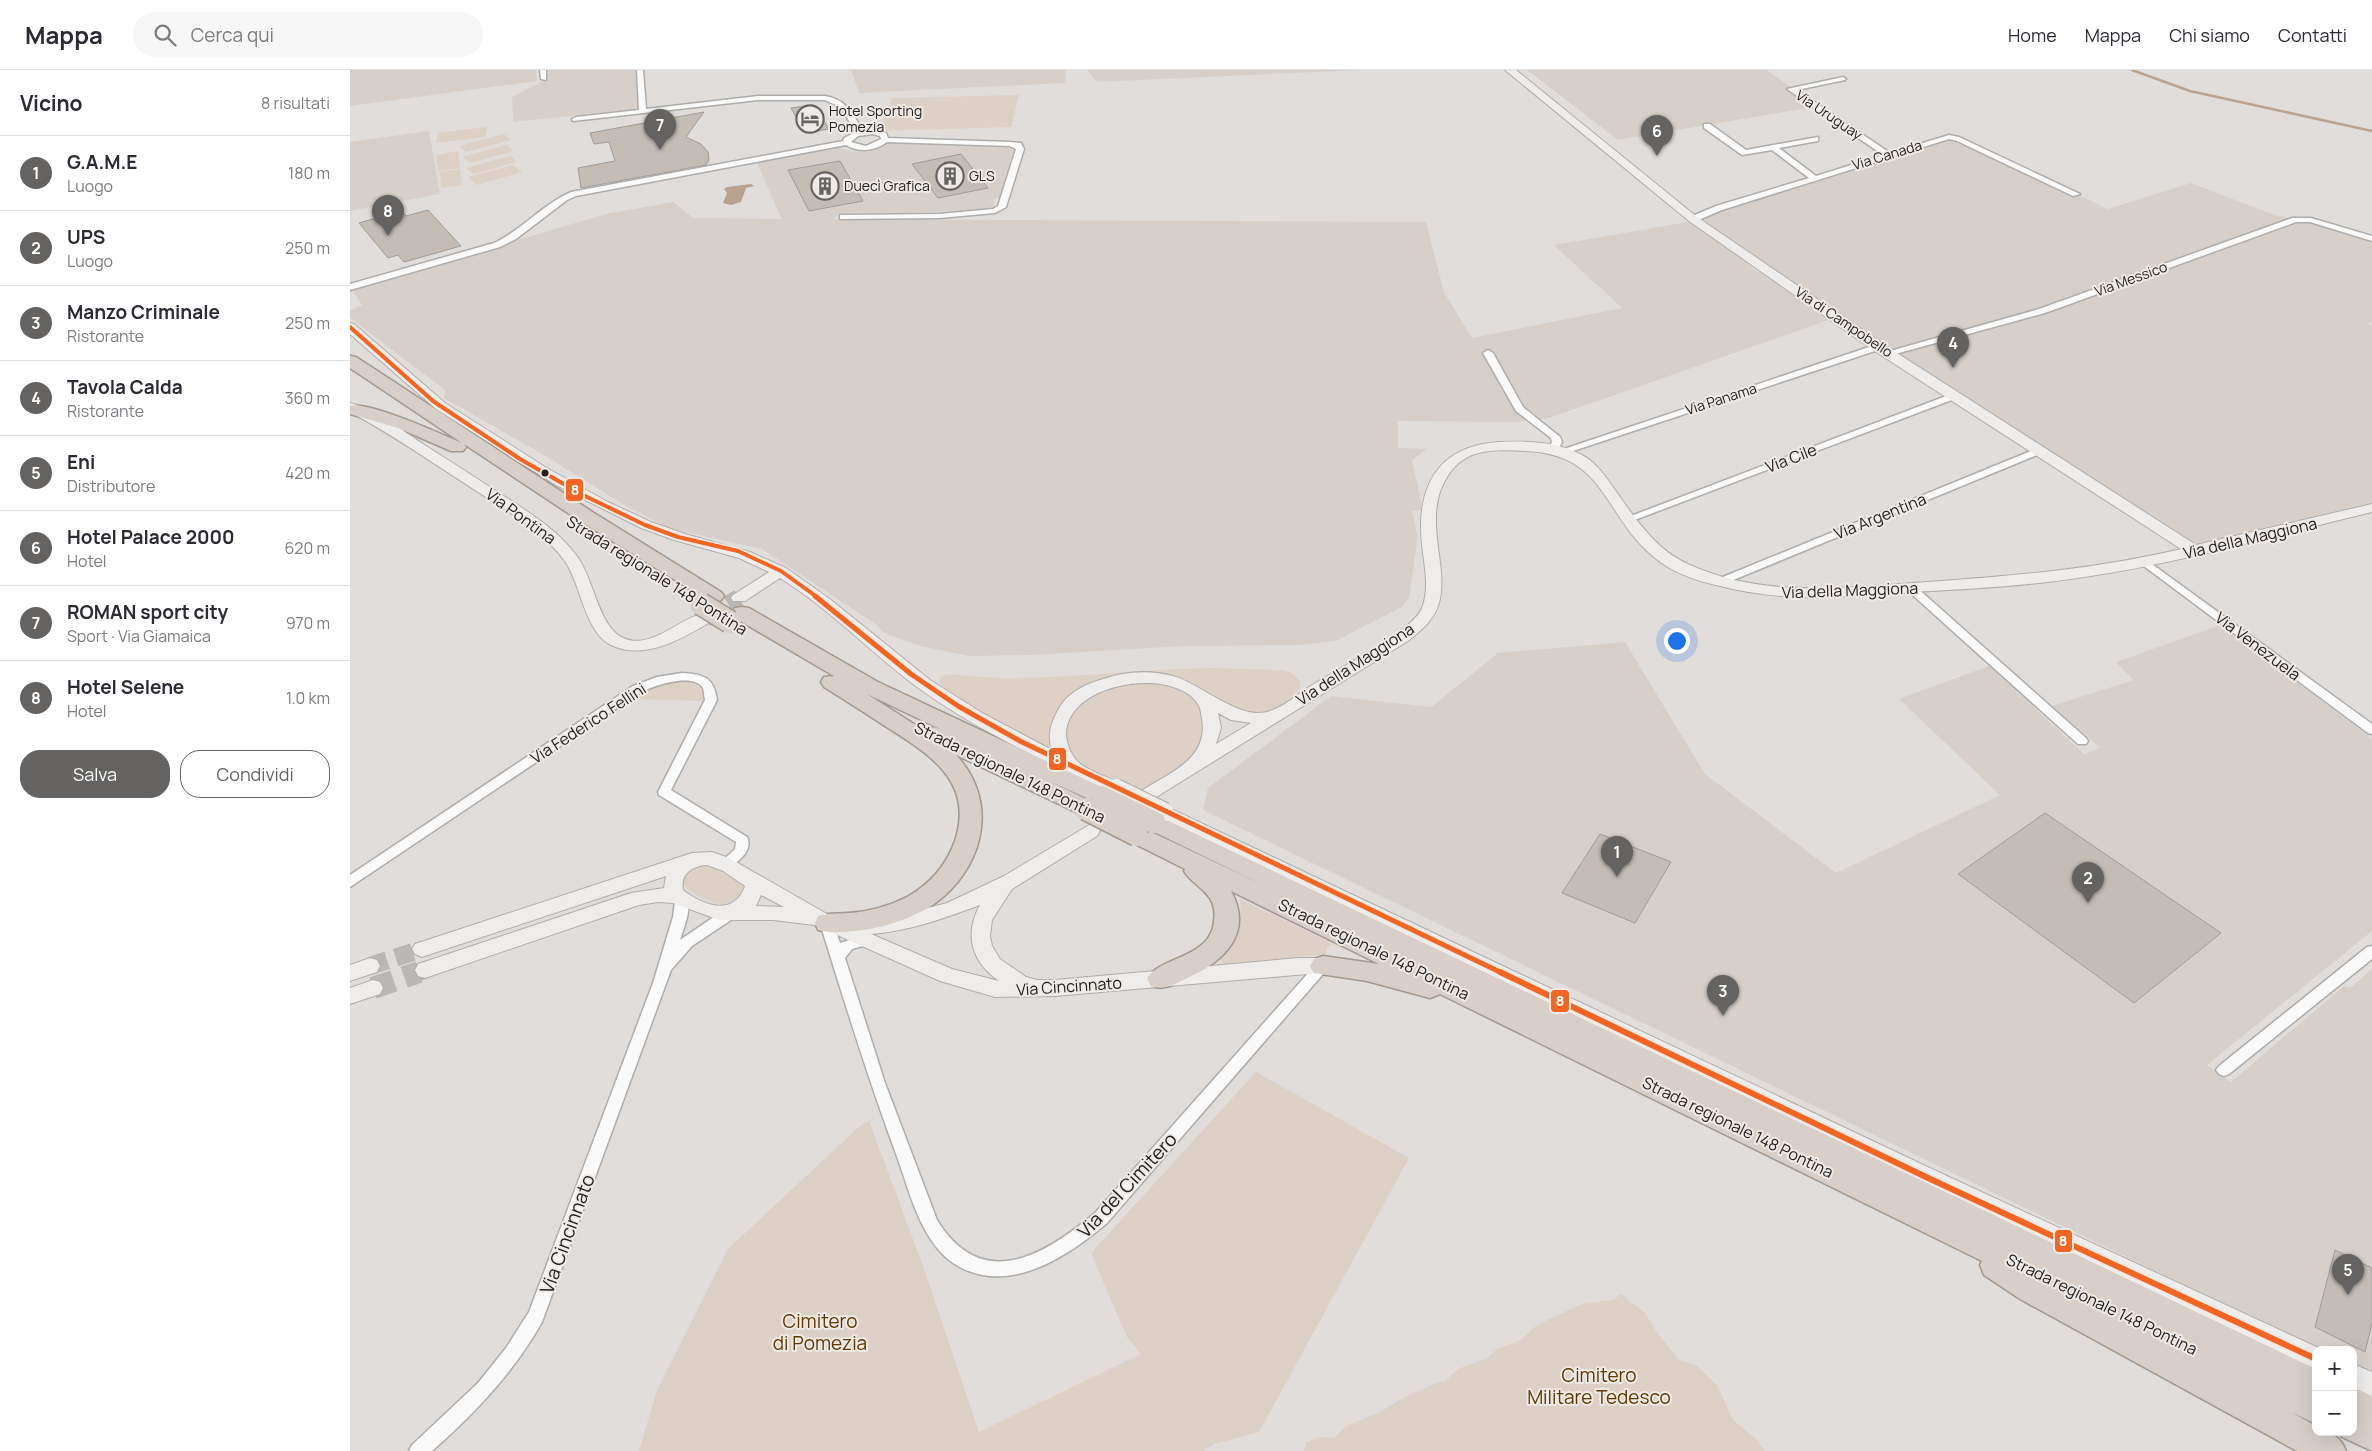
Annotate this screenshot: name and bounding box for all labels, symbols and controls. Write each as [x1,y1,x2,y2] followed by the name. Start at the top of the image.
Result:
[133,12,483,57] search box
[25,18,103,51] text: Mappa
[151,21,179,49] icon: search
[191,22,274,48] text: Cerca qui
[2008,23,2057,47] text: Home
[2085,23,2141,47] text: Mappa
[2169,23,2250,47] text: Chi siamo
[2278,23,2347,47] text: Contatti
[1792,85,1867,144] street label: Via Uruguay
[20,89,83,117] text: Vicino
[261,92,330,114] text: 8 risultati
[829,101,922,136] place label: Hotel Sporting Pomezia
[795,104,825,134] hotel icon: Hotel Sporting Pomezia
[644,109,676,150] pin: 7
[1641,115,1673,156] pin: 6
[1850,135,1924,174] street label: Via Canada
[67,149,137,175] text: G.A.M.E
[935,161,965,191] building icon: GLS
[32,162,40,184] text: 1
[288,162,330,184] text: 180 m
[969,166,995,185] place label: GLS
[810,171,840,201] building icon: Duecì Grafica
[67,175,113,197] text: Luogo
[844,176,930,195] place label: Duecì Grafica
[372,195,404,236] pin: 8
[67,224,105,250] text: UPS
[31,237,41,259] text: 2
[285,237,330,259] text: 250 m
[67,250,113,272] text: Luogo
[2092,257,2170,300] street label: Via Messico
[1792,282,1897,361] street label: Via di Campobello
[67,299,220,325] text: Manzo Criminale
[31,312,41,334] text: 3
[285,312,330,334] text: 250 m
[67,325,144,347] text: Ristorante
[1937,327,1969,368] pin: 4
[67,374,183,400] text: Tavola Calda
[1683,378,1759,419] street label: Via Panama
[31,387,41,409] text: 4
[285,387,330,409] text: 360 m
[67,400,144,422] text: Ristorante
[1762,438,1820,478] street label: Via Cile
[67,449,95,475] text: Eni
[31,462,41,484] text: 5
[285,462,330,484] text: 420 m
[540,468,550,478] unlabelled marker
[67,475,155,497] text: Distributore
[565,478,584,502] line badge: 8
[571,480,579,499] text: 8
[481,483,561,549] street label: Via Pontina
[1831,488,1929,544] street label: Via Argentina
[562,510,752,640] street label: Strada regionale 148 Pontina
[2181,512,2319,564] street label: Via della Maggiona
[67,524,235,550] text: Hotel Palace 2000
[31,537,41,559] text: 6
[284,537,330,559] text: 620 m
[67,550,107,572] text: Hotel
[1781,577,1919,603] street label: Via della Maggiona
[67,599,228,625] text: ROMAN sport city
[2211,607,2305,685] street label: Via Venezuela
[32,612,40,634] text: 7
[286,612,330,634] text: 970 m
[1292,618,1418,710] street label: Via della Maggiona
[67,625,211,647] text: Sport · Via Giamaica
[1664,628,1690,654] your location
[67,674,184,700] text: Hotel Selene
[526,677,650,769] street label: Via Federico Fellini
[31,687,41,709] text: 8
[286,687,330,709] text: 1.0 km
[67,700,107,722] text: Hotel
[912,717,1108,827] street label: Strada regionale 148 Pontina
[1048,747,1067,771] line badge: 8
[20,750,170,798] button: Salva
[180,750,330,798] button: Condividi
[1601,836,1633,877] pin: 1
[2072,862,2104,903] pin: 2
[1275,893,1473,1005] street label: Strada regionale 148 Pontina
[1016,971,1122,1001] street label: Via Cincinnato
[1707,975,1739,1016] pin: 3
[1550,989,1570,1013] line badge: 8
[1556,991,1564,1010] text: 8
[1639,1071,1837,1183] street label: Strada regionale 148 Pontina
[1071,1127,1183,1243] street label: Via del Cimitero
[533,1171,601,1297] street label: Via Cincinnato
[2054,1229,2073,1253] line badge: 8
[2059,1231,2067,1250] text: 8
[2003,1248,2201,1360] street label: Strada regionale 148 Pontina
[2332,1254,2364,1295] pin: 5
[773,1308,867,1356] park label: Cimitero di Pomezia
[2312,1346,2357,1436] map controls
[2312,1346,2357,1391] button: +
[1527,1362,1671,1410] park label: Cimitero Militare Tedesco
[2312,1391,2357,1436] button: −

